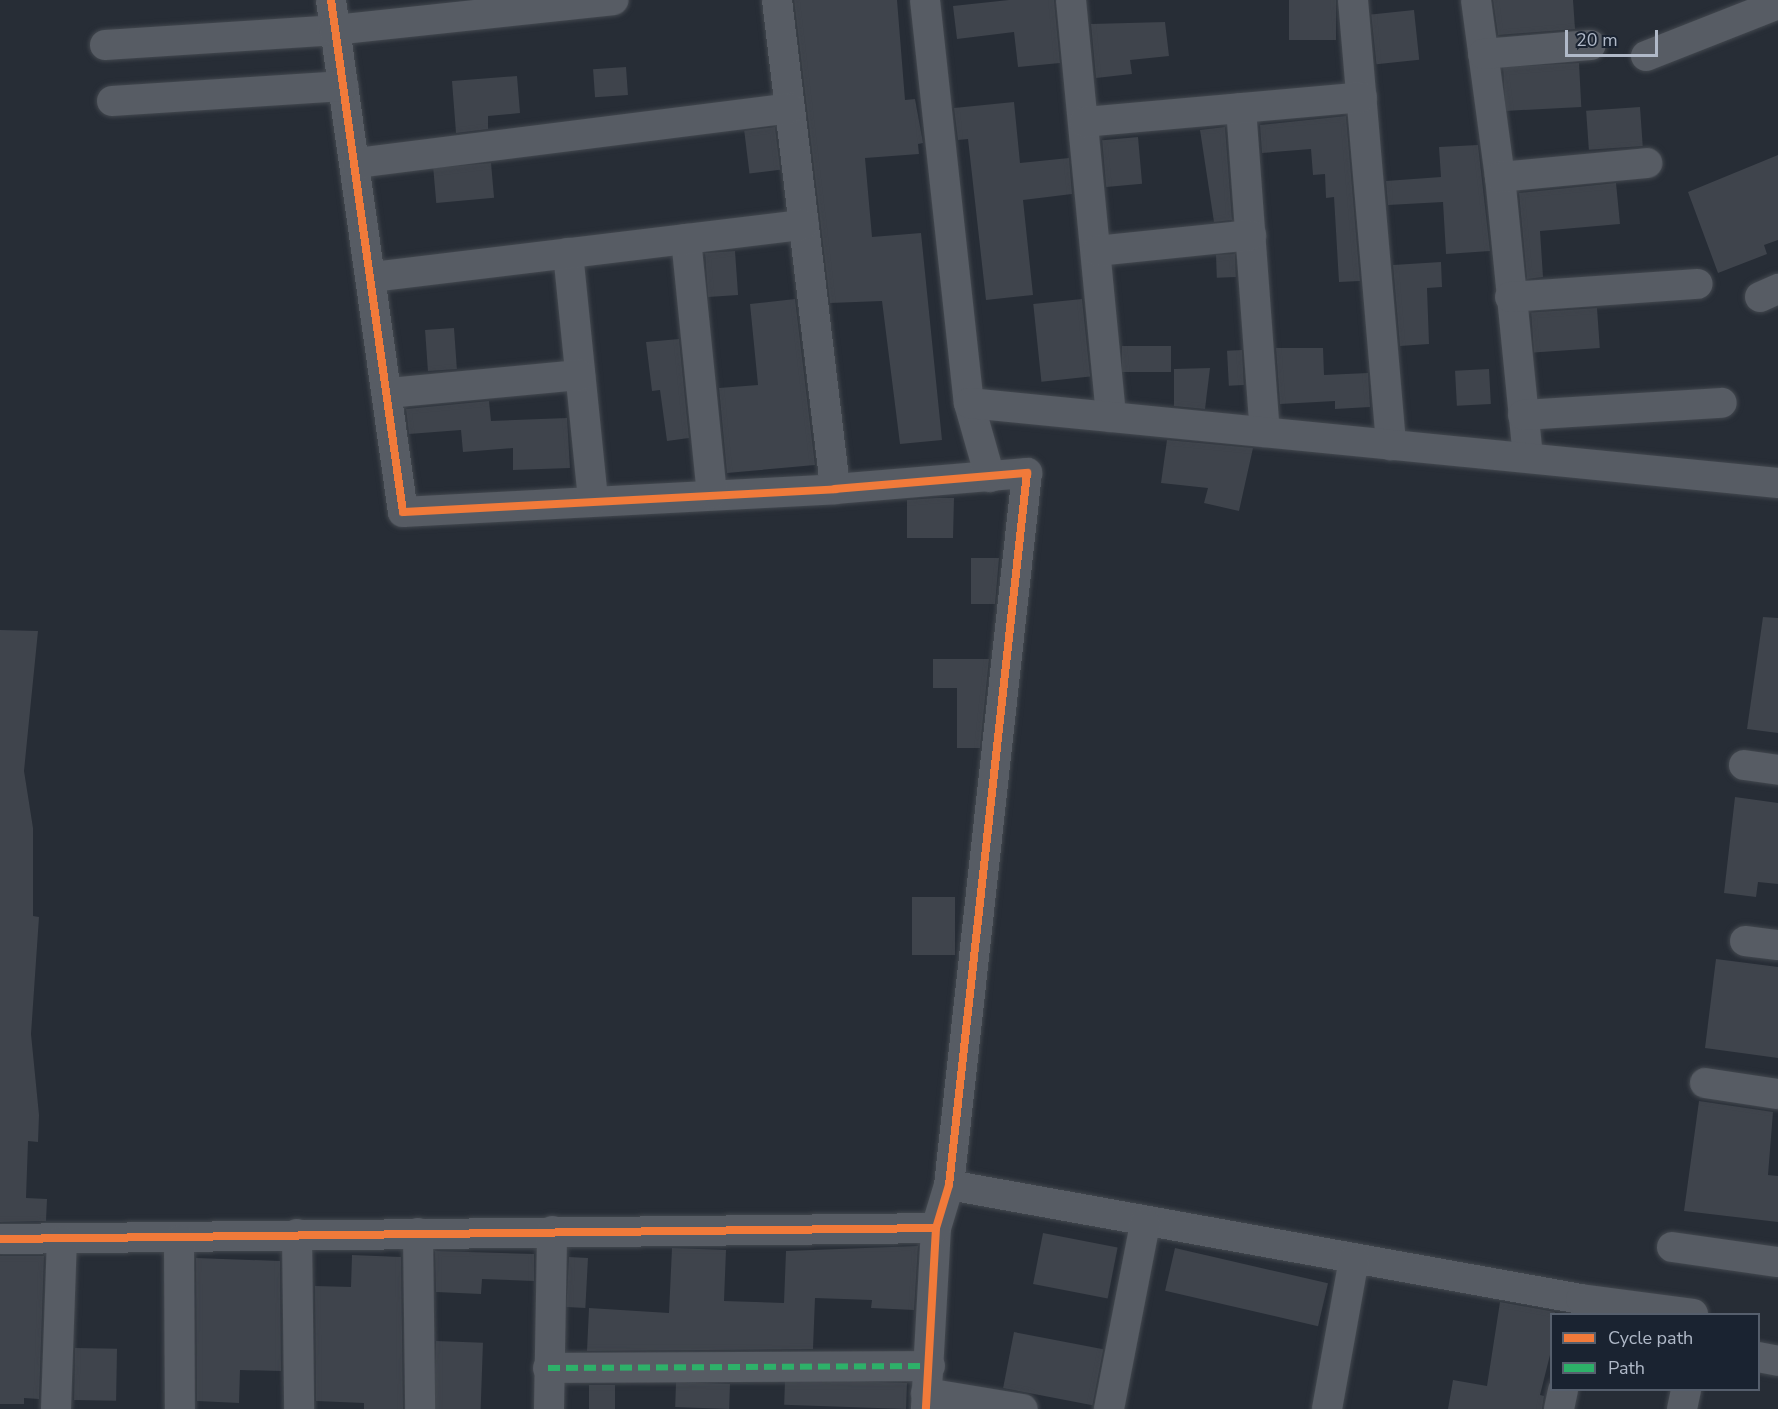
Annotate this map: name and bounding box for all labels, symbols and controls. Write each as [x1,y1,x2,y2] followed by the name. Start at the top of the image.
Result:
[1568,18,1661,56] scale bar
[1576,28,1618,52] text: 20 m
[1550,1313,1760,1391] legend
[1608,1326,1693,1350] text: Cycle path
[1608,1356,1645,1380] text: Path

